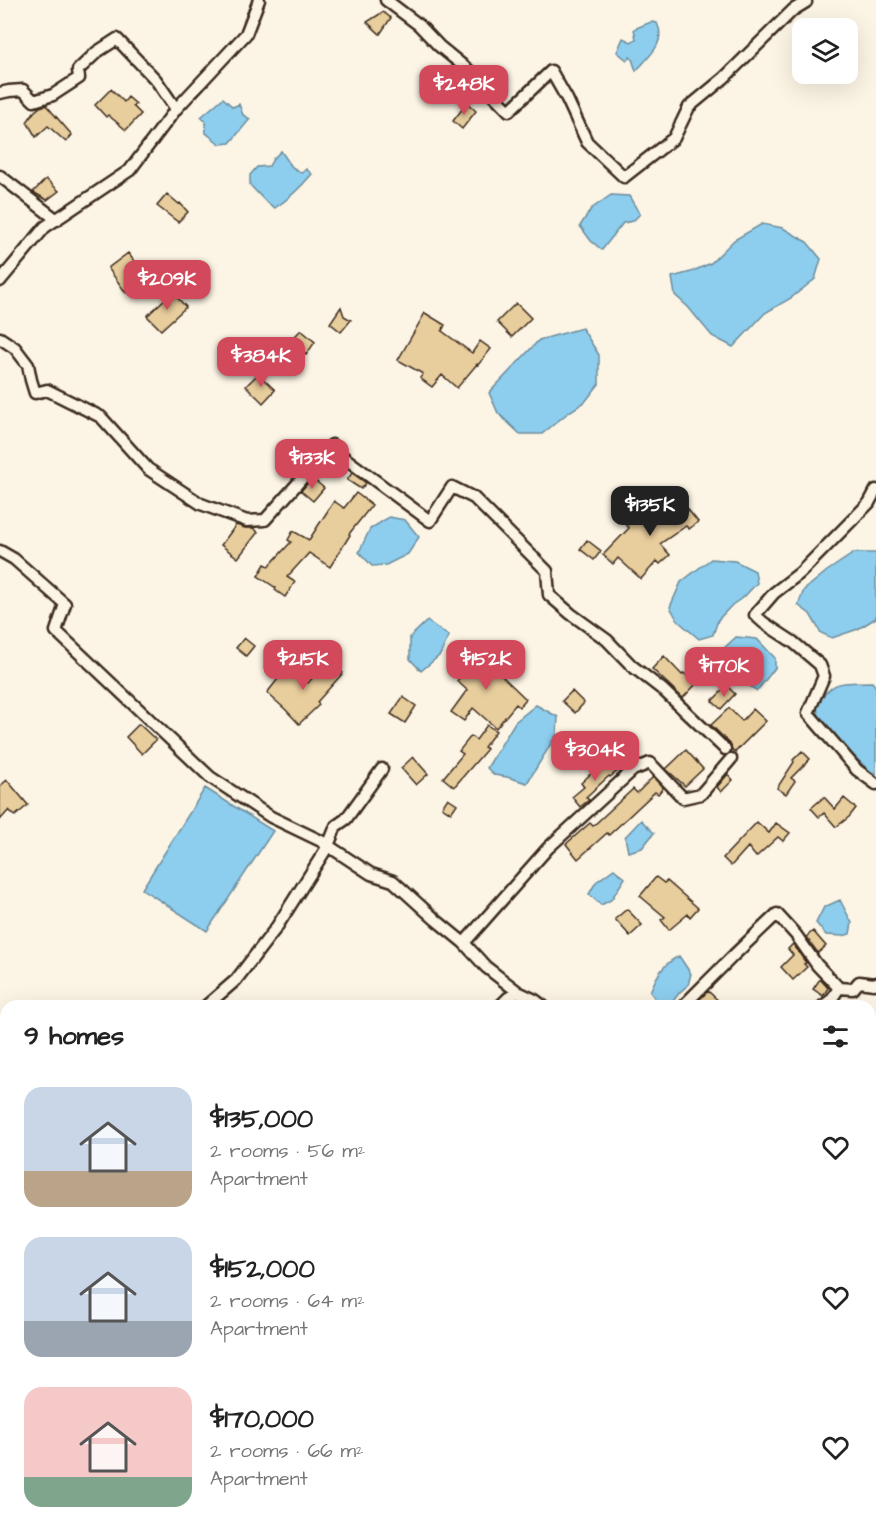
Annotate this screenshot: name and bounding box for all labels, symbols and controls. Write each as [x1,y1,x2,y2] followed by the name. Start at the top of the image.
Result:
[792,18,858,84] map controls
[792,18,858,84] button: layers
[422,65,506,116] pin: $248K
[433,70,495,98] text: $248K
[125,260,209,311] pin: $209K
[138,265,196,293] text: $209K
[219,337,303,388] pin: $384K
[231,342,291,370] text: $384K
[270,439,354,490] pin: $133K
[289,444,335,472] text: $133K
[608,486,692,537] pin: $135K
[625,491,675,519] text: $135K
[261,640,345,691] pin: $215K
[444,640,528,691] pin: $152K
[277,645,329,673] text: $215K
[460,645,512,673] text: $152K
[682,647,766,698] pin: $170K
[699,652,749,680] text: $170K
[553,731,637,782] pin: $304K
[565,736,625,764] text: $304K
[24,1018,124,1054] text: 9 homes
[819,1020,852,1053] icon: filters
[210,1101,313,1137] text: $135,000
[72,1111,144,1183] icon: home
[819,1131,852,1164] icon: heart
[210,1137,365,1165] text: 2 rooms · 56 m²
[210,1165,308,1193] text: Apartment
[210,1251,315,1287] text: $152,000
[72,1261,144,1333] icon: home
[819,1281,852,1314] icon: heart
[210,1287,365,1315] text: 2 rooms · 64 m²
[210,1315,308,1343] text: Apartment
[210,1401,314,1437] text: $170,000
[72,1411,144,1483] icon: home
[819,1431,852,1464] icon: heart
[210,1437,364,1465] text: 2 rooms · 66 m²
[210,1465,308,1493] text: Apartment

